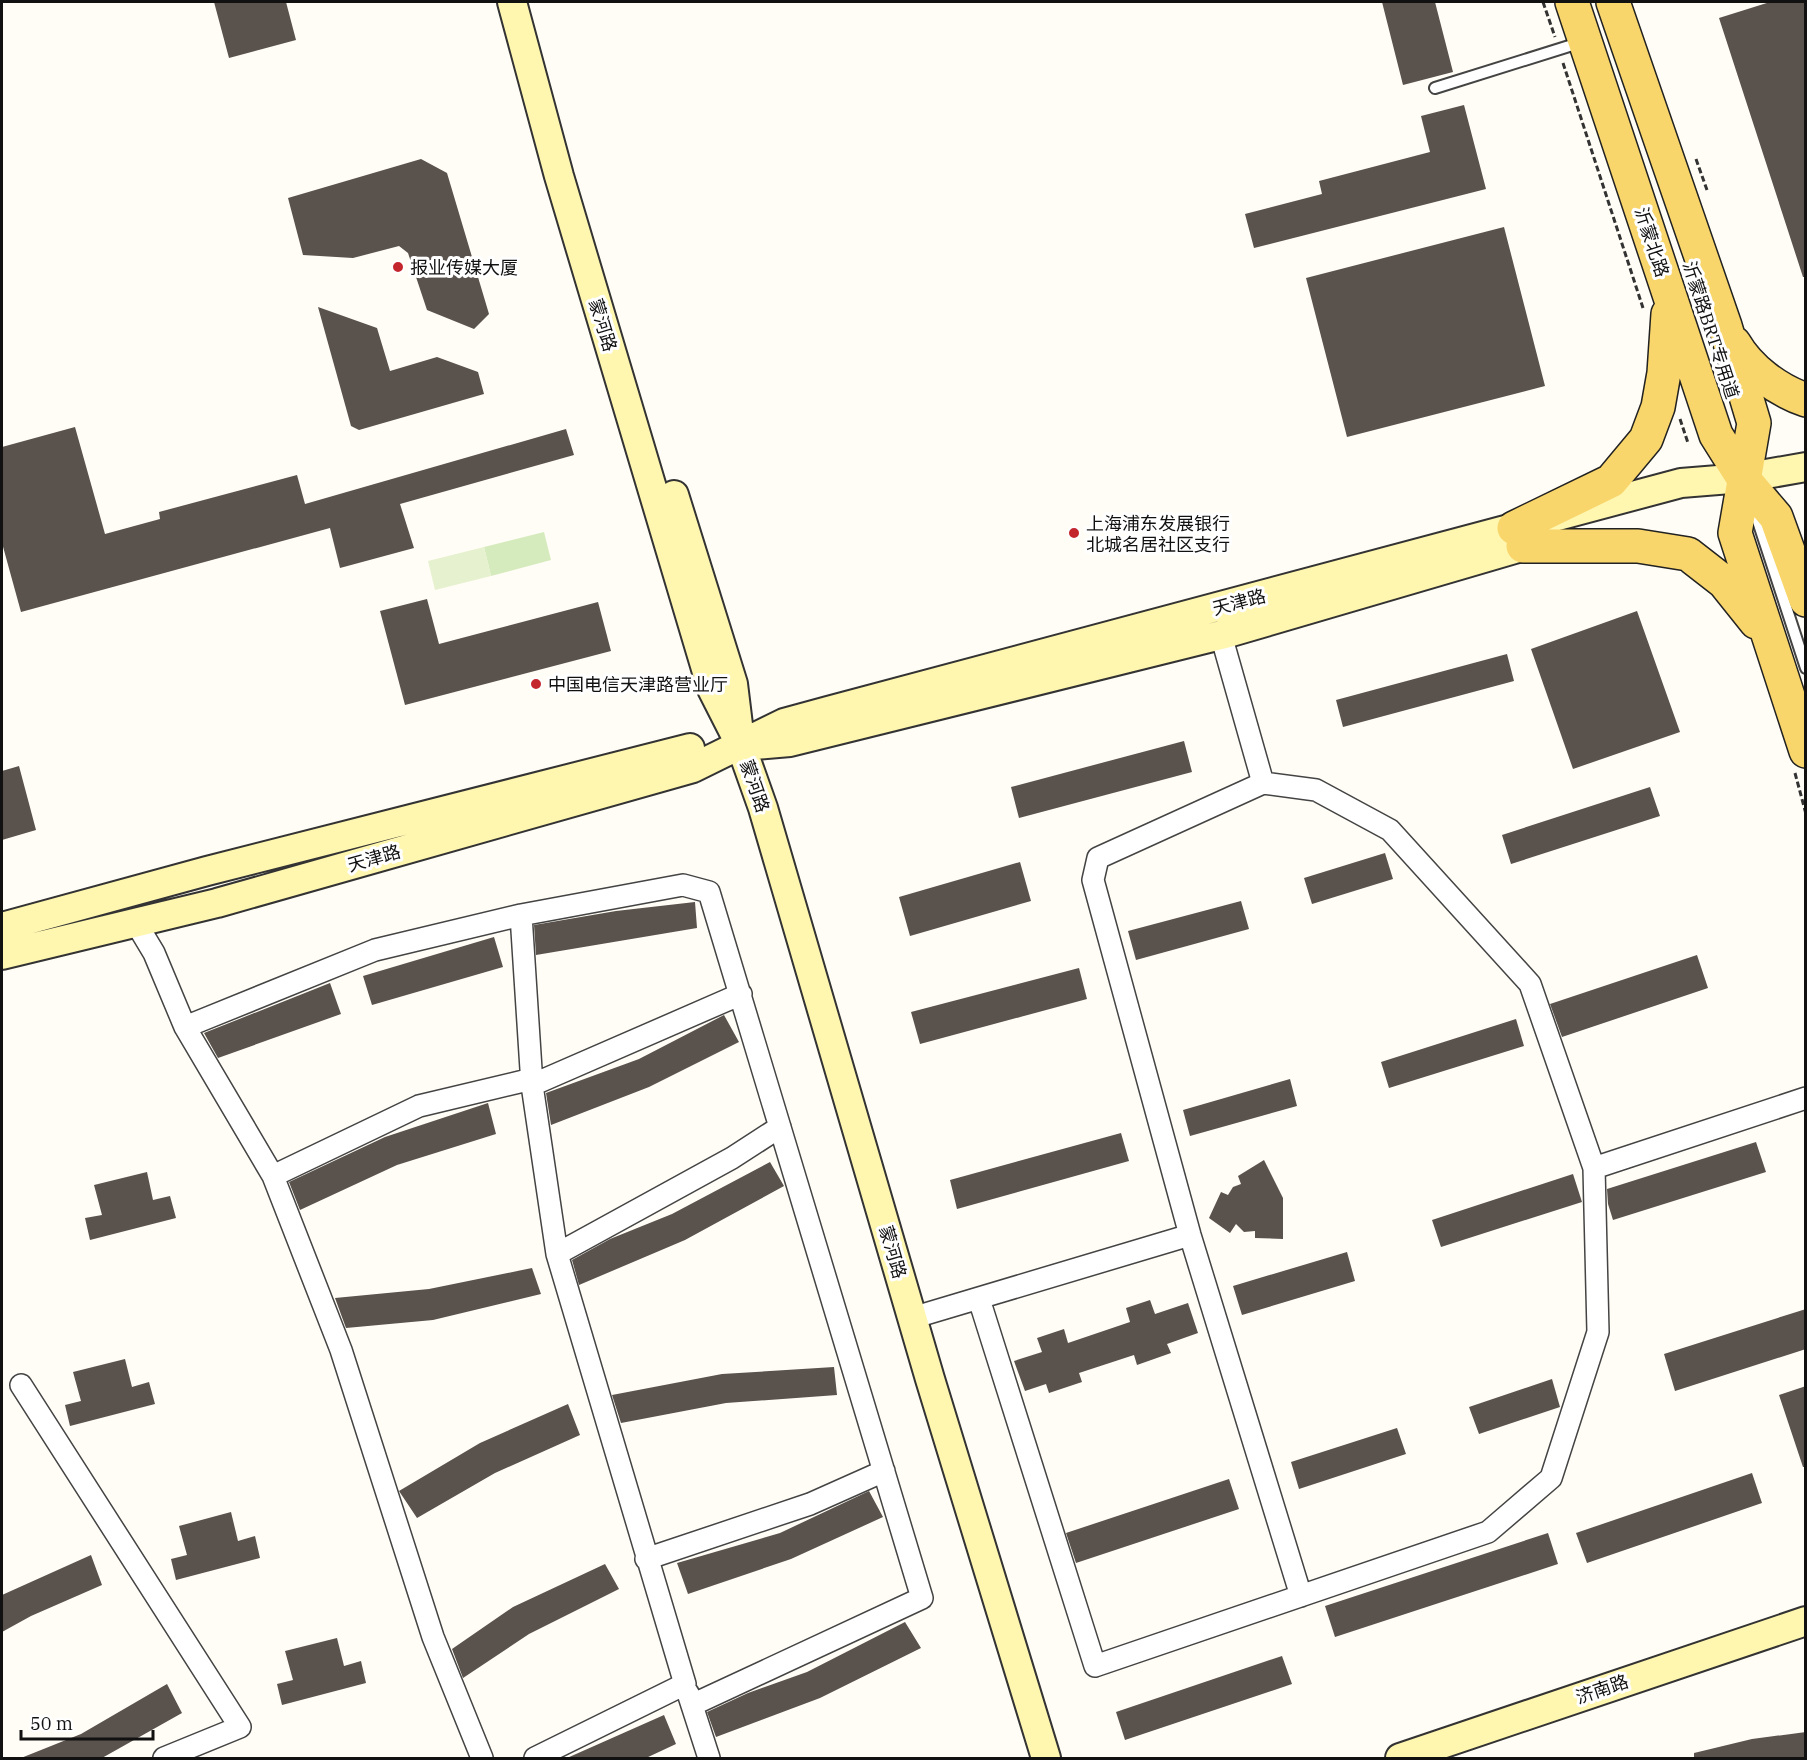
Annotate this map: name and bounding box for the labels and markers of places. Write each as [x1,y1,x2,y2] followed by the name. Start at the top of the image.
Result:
[410,256,518,279] place label: 报业传媒大厦
[391,260,405,274] marker: 报业传媒大厦
[1086,512,1230,556] place label: 上海浦东发展银行 北城名居社区支行
[1067,526,1081,540] marker: 上海浦东发展银行 北城名居社区支行
[548,673,728,696] place label: 中国电信天津路营业厅
[529,677,543,691] marker: 中国电信天津路营业厅

